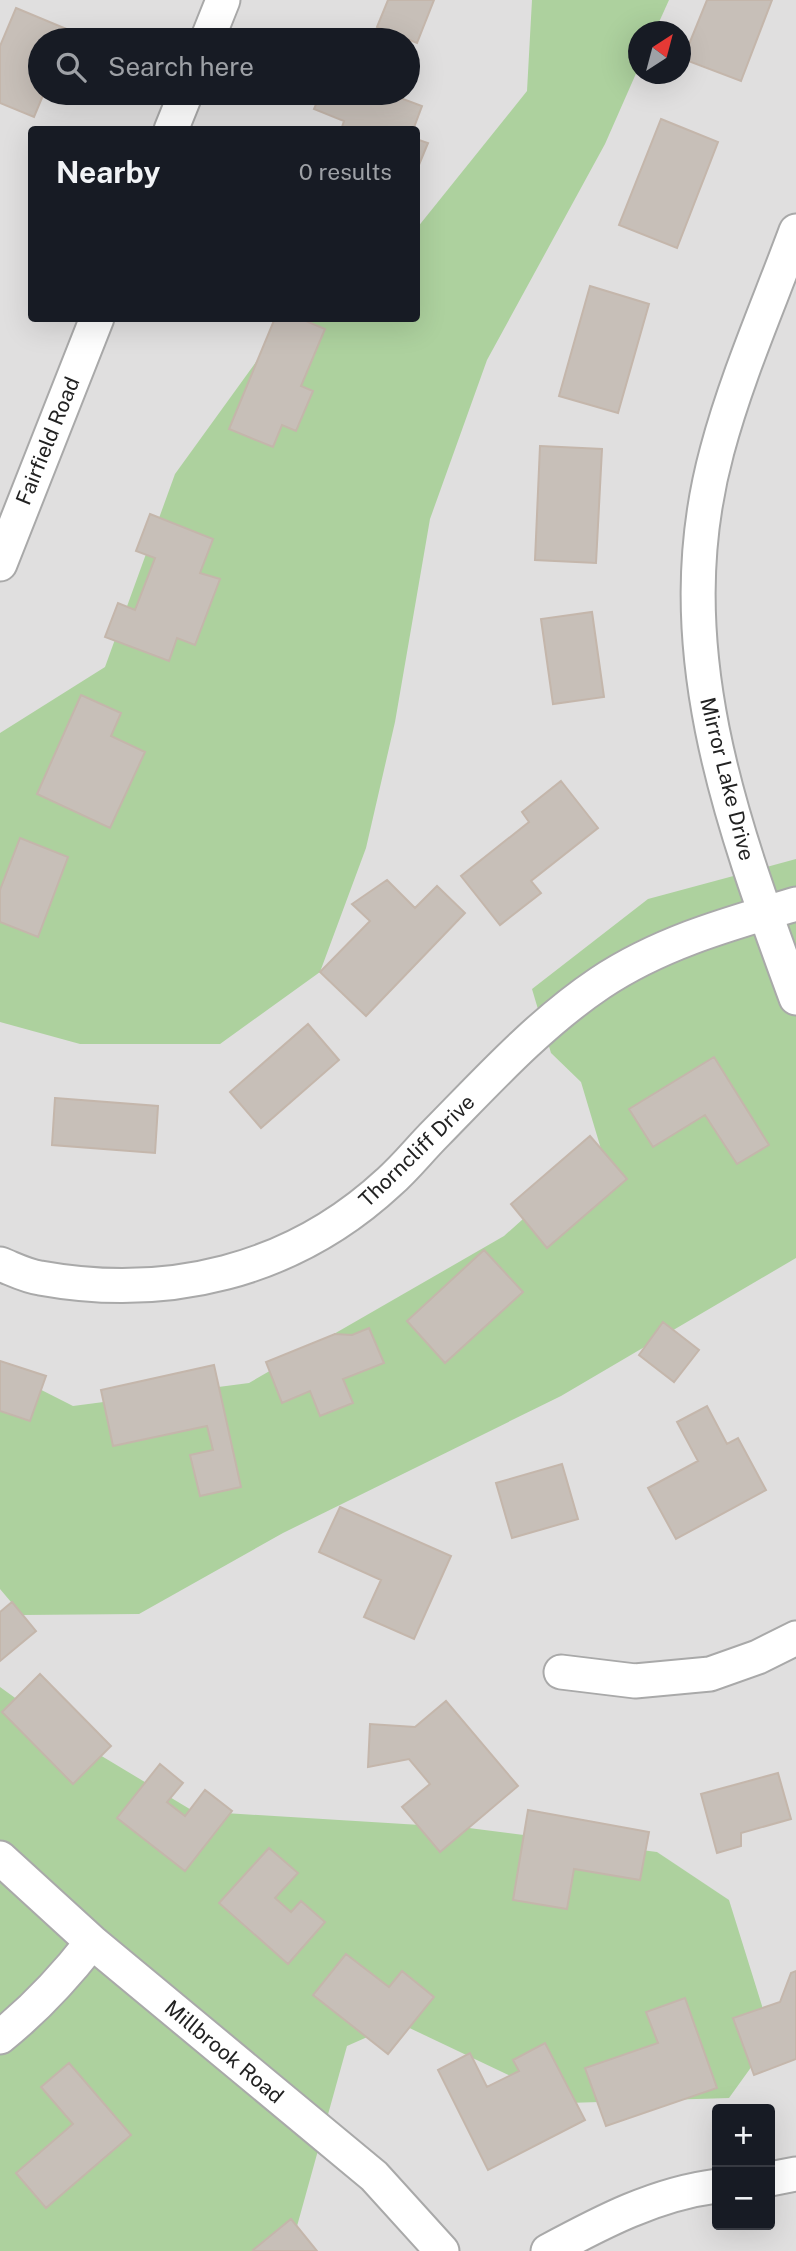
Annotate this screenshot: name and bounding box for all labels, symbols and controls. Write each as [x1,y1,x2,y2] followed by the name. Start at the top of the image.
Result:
[628,21,691,84] north arrow
[28,28,420,105] search box
[52,48,90,86] icon: search
[108,51,254,82] text: Search here
[56,154,160,190] text: Nearby
[299,158,392,185] text: 0 results
[11,373,85,508] street label: Fairfield Road
[695,695,760,863] street label: Mirror Lake Drive
[354,1089,480,1212] street label: Thorncliff Drive
[160,1995,289,2108] street label: Millbrook Road
[712,2104,775,2230] map controls
[712,2104,775,2167] button: +
[712,2167,775,2230] button: −

